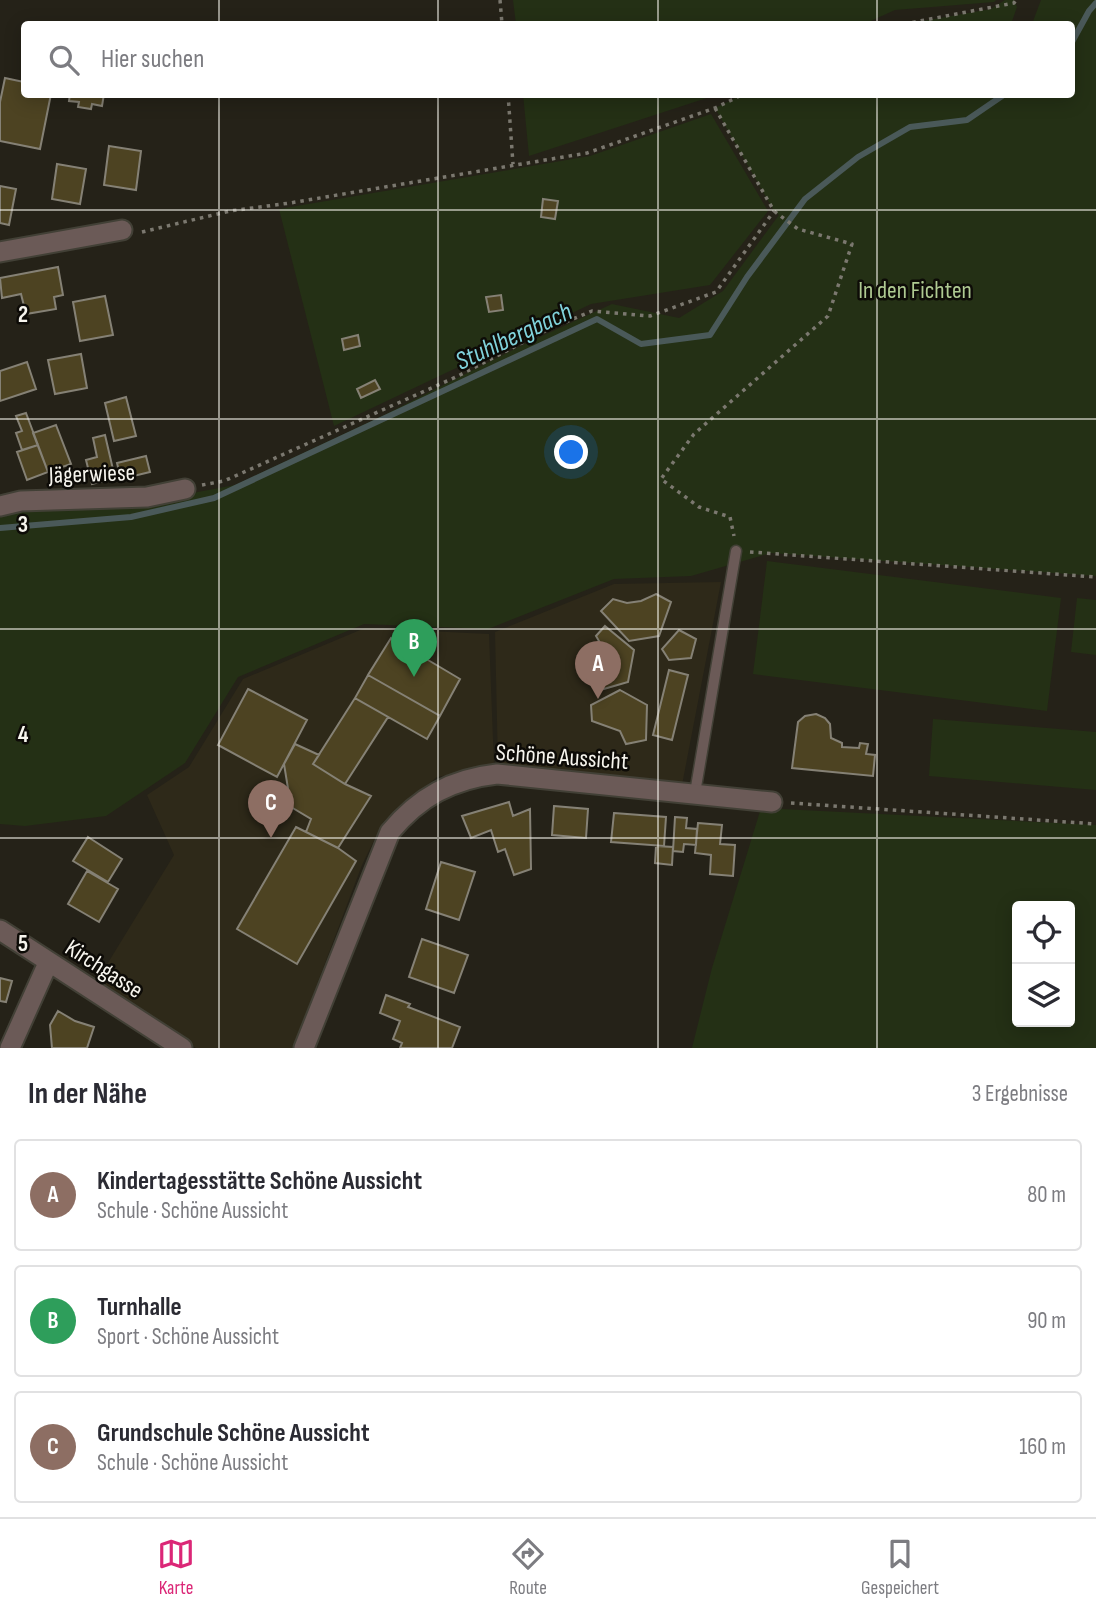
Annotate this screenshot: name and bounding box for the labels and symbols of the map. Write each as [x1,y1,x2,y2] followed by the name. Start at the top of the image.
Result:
[858,276,972,305] park label: In den Fichten
[451,296,577,378] water label: Stuhlbergbach
[18,301,28,329] text: 2
[554,435,588,469] your location
[47,458,136,490] street label: Jägerwiese
[18,511,28,539] text: 3
[391,619,437,677] pin: B
[575,641,621,699] pin: A
[18,721,29,749] text: 4
[495,738,629,776] street label: Schöne Aussicht
[248,780,294,838] pin: C
[18,930,28,958] text: 5
[60,933,148,1005] street label: Kirchgasse

